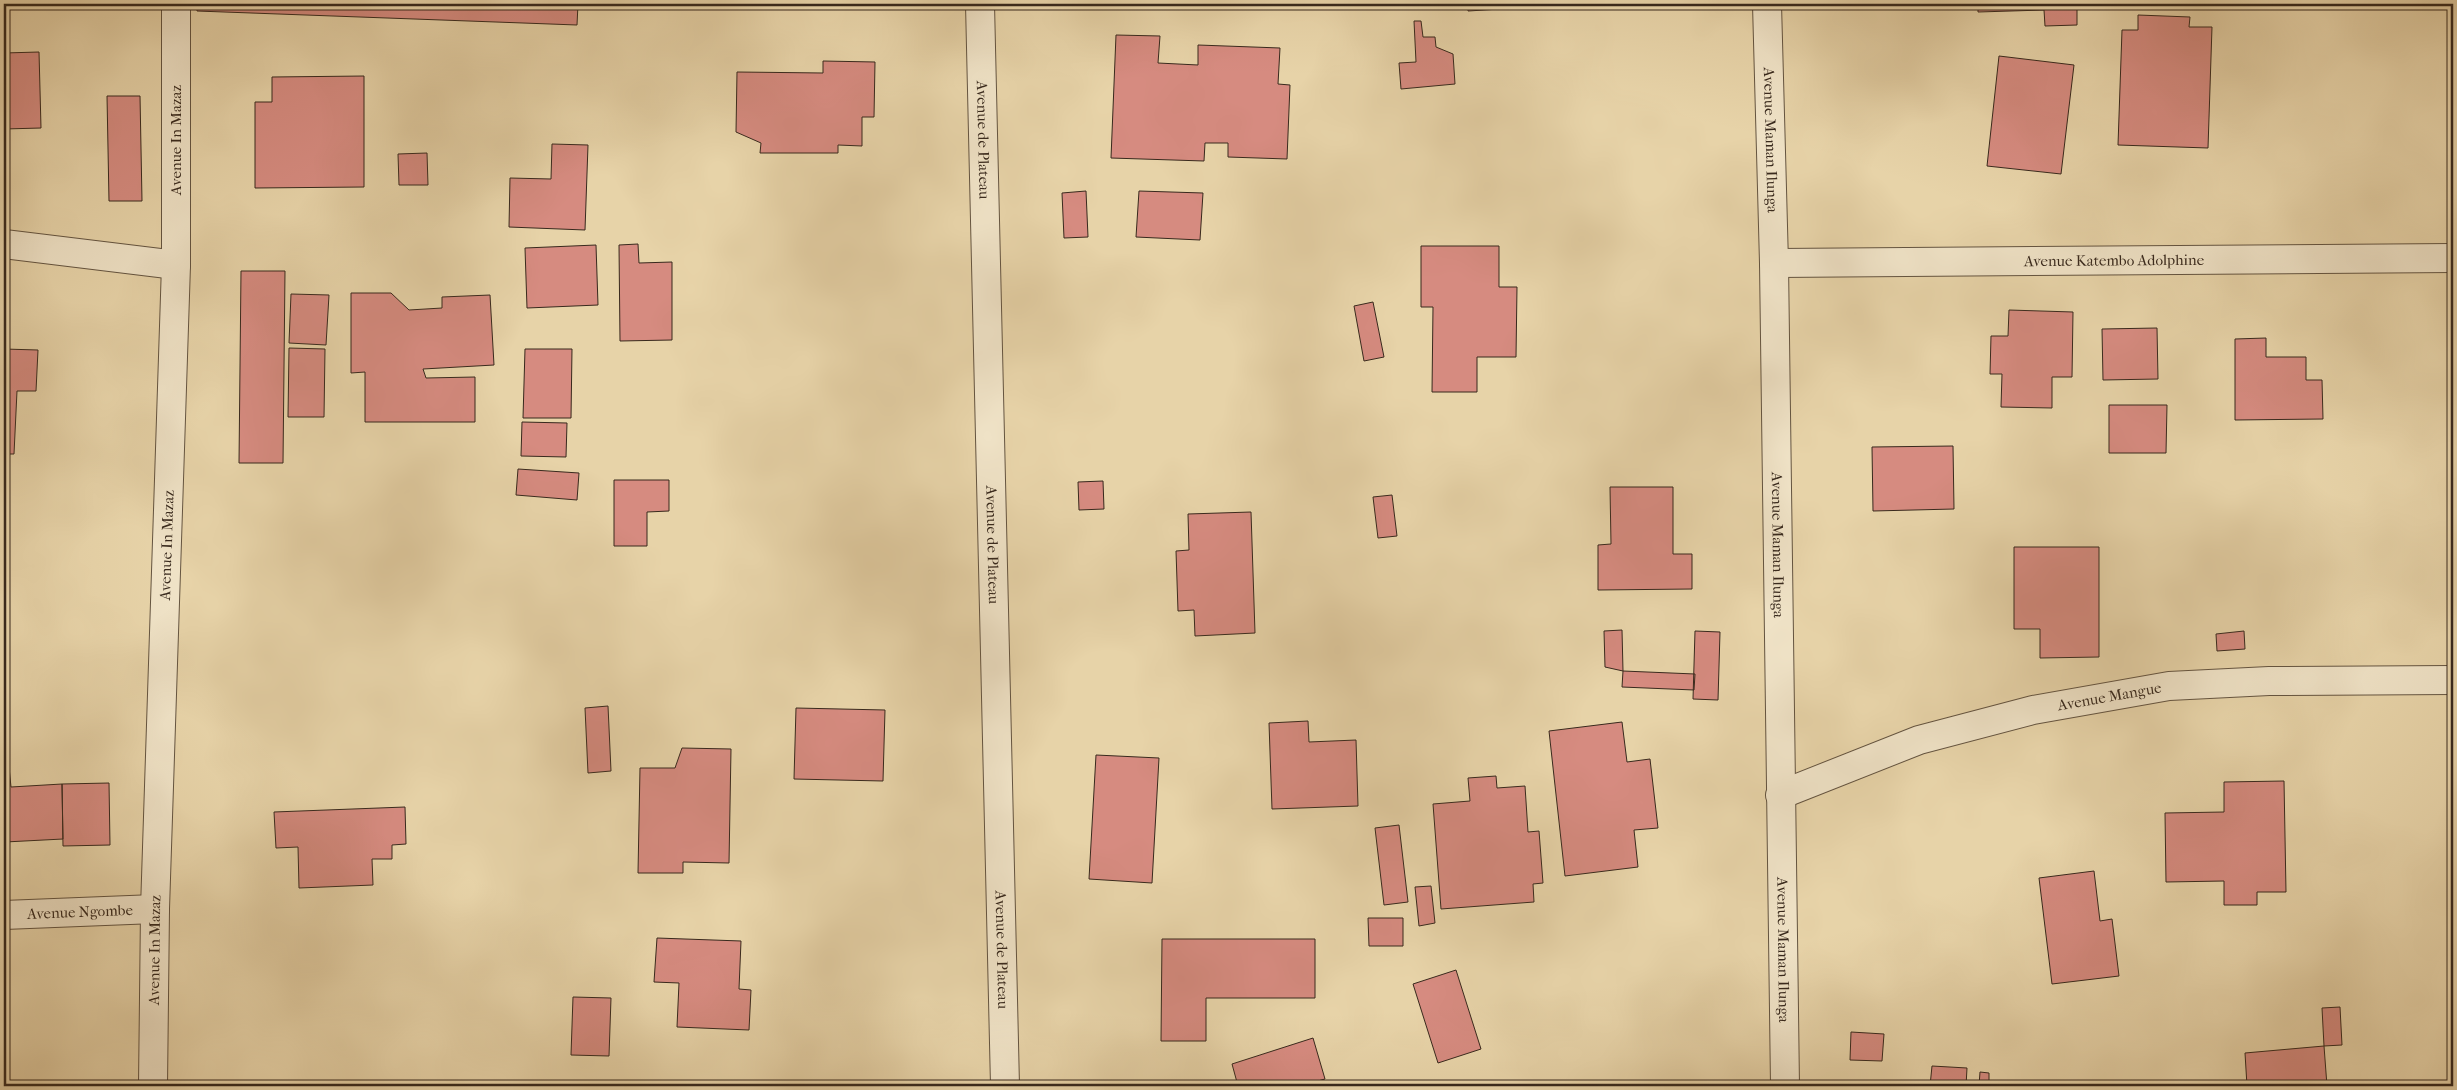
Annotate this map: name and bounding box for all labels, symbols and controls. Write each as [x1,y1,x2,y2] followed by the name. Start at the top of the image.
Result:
[1760,66,1782,214] street label: Avenue Maman Ilunga
[973,79,994,200] street label: Avenue de Plateau
[167,85,185,196] street label: Avenue In Mazaz
[2023,251,2205,270] street label: Avenue Katembo Adolphine
[1768,471,1788,619] street label: Avenue Maman Ilunga
[982,484,1003,605] street label: Avenue de Plateau
[156,489,178,602] street label: Avenue In Mazaz
[2055,678,2163,715] street label: Avenue Mangue
[1773,876,1793,1024] street label: Avenue Maman Ilunga
[991,889,1012,1010] street label: Avenue de Plateau
[145,894,164,1006] street label: Avenue In Mazaz
[26,901,134,923] street label: Avenue Ngombe

